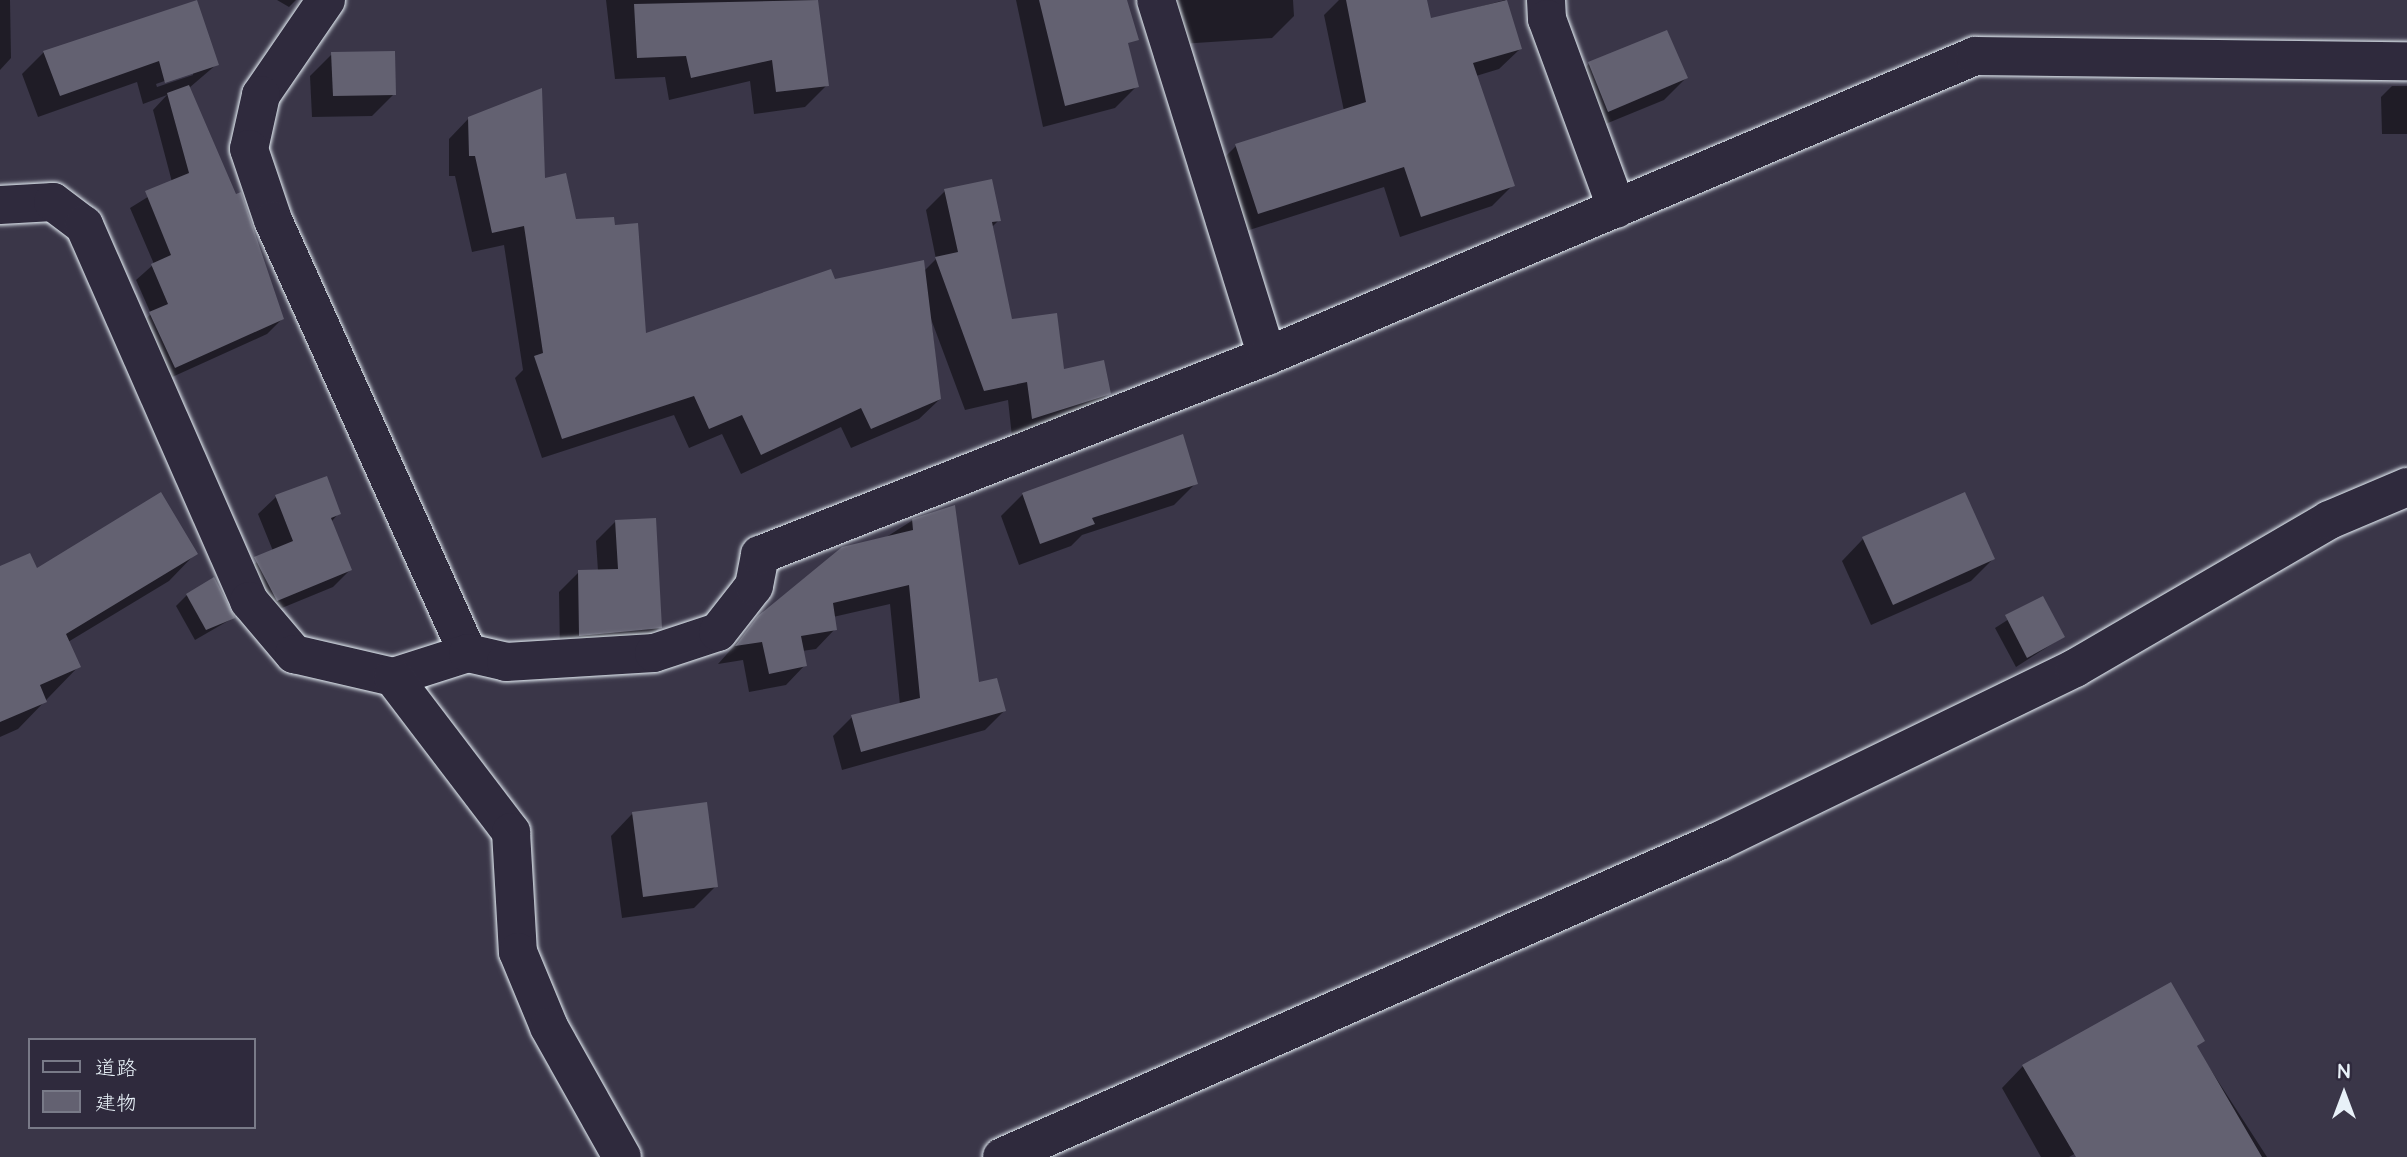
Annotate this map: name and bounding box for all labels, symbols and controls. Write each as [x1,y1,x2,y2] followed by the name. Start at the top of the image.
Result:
[28,1038,256,1129] legend
[95,1054,137,1083] text: 道路
[2309,1059,2379,1129] north arrow
[2338,1059,2350,1086] text: N
[95,1089,137,1118] text: 建物

